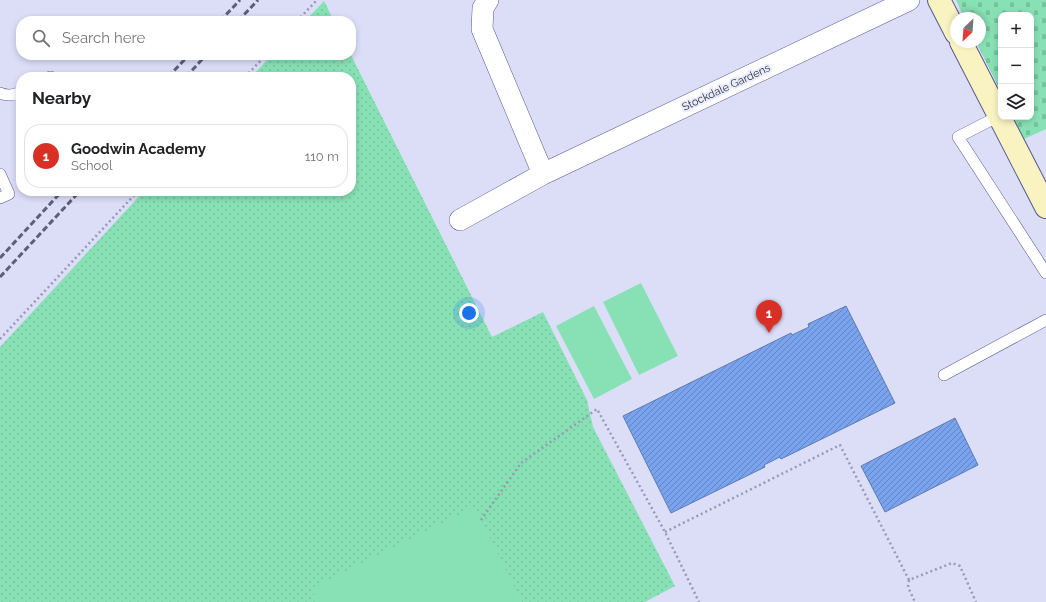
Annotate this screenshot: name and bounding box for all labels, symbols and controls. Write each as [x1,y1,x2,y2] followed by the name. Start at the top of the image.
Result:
[950,12,986,48] north arrow
[998,12,1034,120] map controls
[998,12,1034,48] button: +
[16,16,356,60] search box
[30,27,52,49] icon: search
[62,29,145,47] text: Search here
[998,48,1034,84] button: −
[680,61,772,114] street label: Stockdale Gardens
[998,84,1034,120] button: layers
[32,88,91,108] text: Nearby
[71,140,206,158] text: Goodwin Academy
[43,149,49,164] text: 1
[305,149,339,164] text: 110 m
[71,158,113,173] text: School
[756,300,782,333] pin: 1
[459,303,479,323] your location

